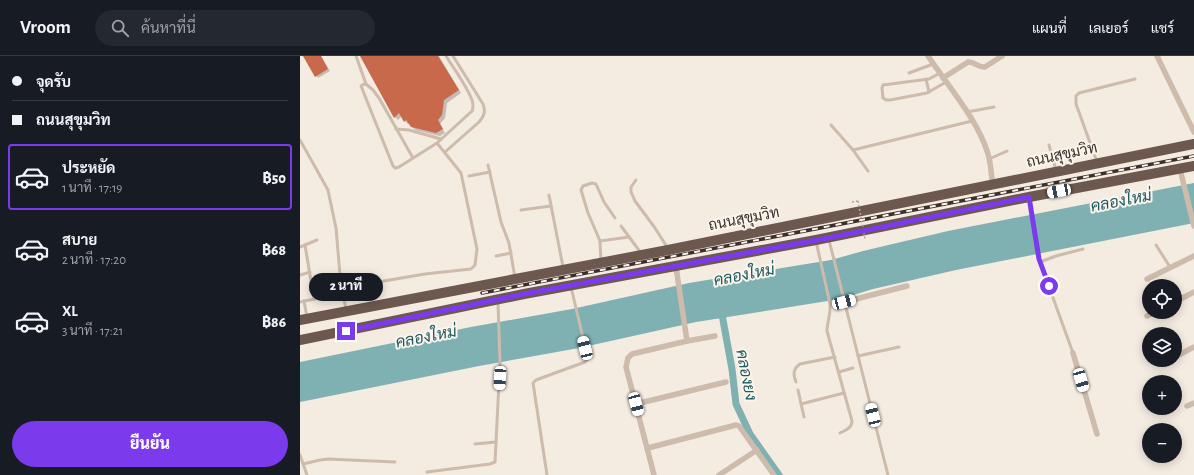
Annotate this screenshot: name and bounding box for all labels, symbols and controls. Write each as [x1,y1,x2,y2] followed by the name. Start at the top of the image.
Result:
[95,10,375,46] search box
[109,17,131,39] icon: search
[20,18,71,37] text: Vroom
[141,21,196,36] text: ค้นหาที่นี่
[1032,22,1067,36] text: แผนที่
[1089,22,1129,36] text: เลเยอร์
[1151,22,1174,36] text: แชร์
[36,75,71,90] text: จุดรับ
[36,113,111,128] text: ถนนสุขุมวิท
[1025,138,1099,173] street label: ถนนสุขุมวิท
[14,159,50,195] icon: car
[62,161,115,176] text: ประหยัด
[263,171,286,186] text: ฿50
[62,182,122,195] text: 1 นาที · 17:19
[1046,183,1072,199] car
[1088,183,1154,215] water label: คลองใหม่
[707,203,781,236] street label: ถนนสุขุมวิท
[14,231,50,267] icon: car
[62,233,97,248] text: สบาย
[262,243,286,258] text: ฿68
[62,254,126,267] text: 2 นาที · 17:20
[711,257,777,289] water label: คลองใหม่
[309,273,383,301] callout: 2 นาที
[1040,277,1058,295] route start
[1142,279,1182,463] map controls
[1142,279,1182,319] button: locate
[330,280,362,293] text: 2 นาที
[831,293,857,311] car
[14,303,50,339] icon: car
[62,304,78,319] text: XL
[262,315,286,330] text: ฿86
[393,319,459,351] water label: คลองใหม่
[337,322,355,340] route end
[62,325,123,338] text: 3 นาที · 17:21
[1142,327,1182,367] button: layers
[576,335,594,361] car
[733,348,759,402] water label: คลองยง
[493,366,507,390] car
[1072,367,1090,393] car
[1142,375,1182,415] button: +
[627,391,645,417] car
[864,402,882,428] car
[12,421,288,467] button: ยืนยัน
[1142,423,1182,463] button: −

